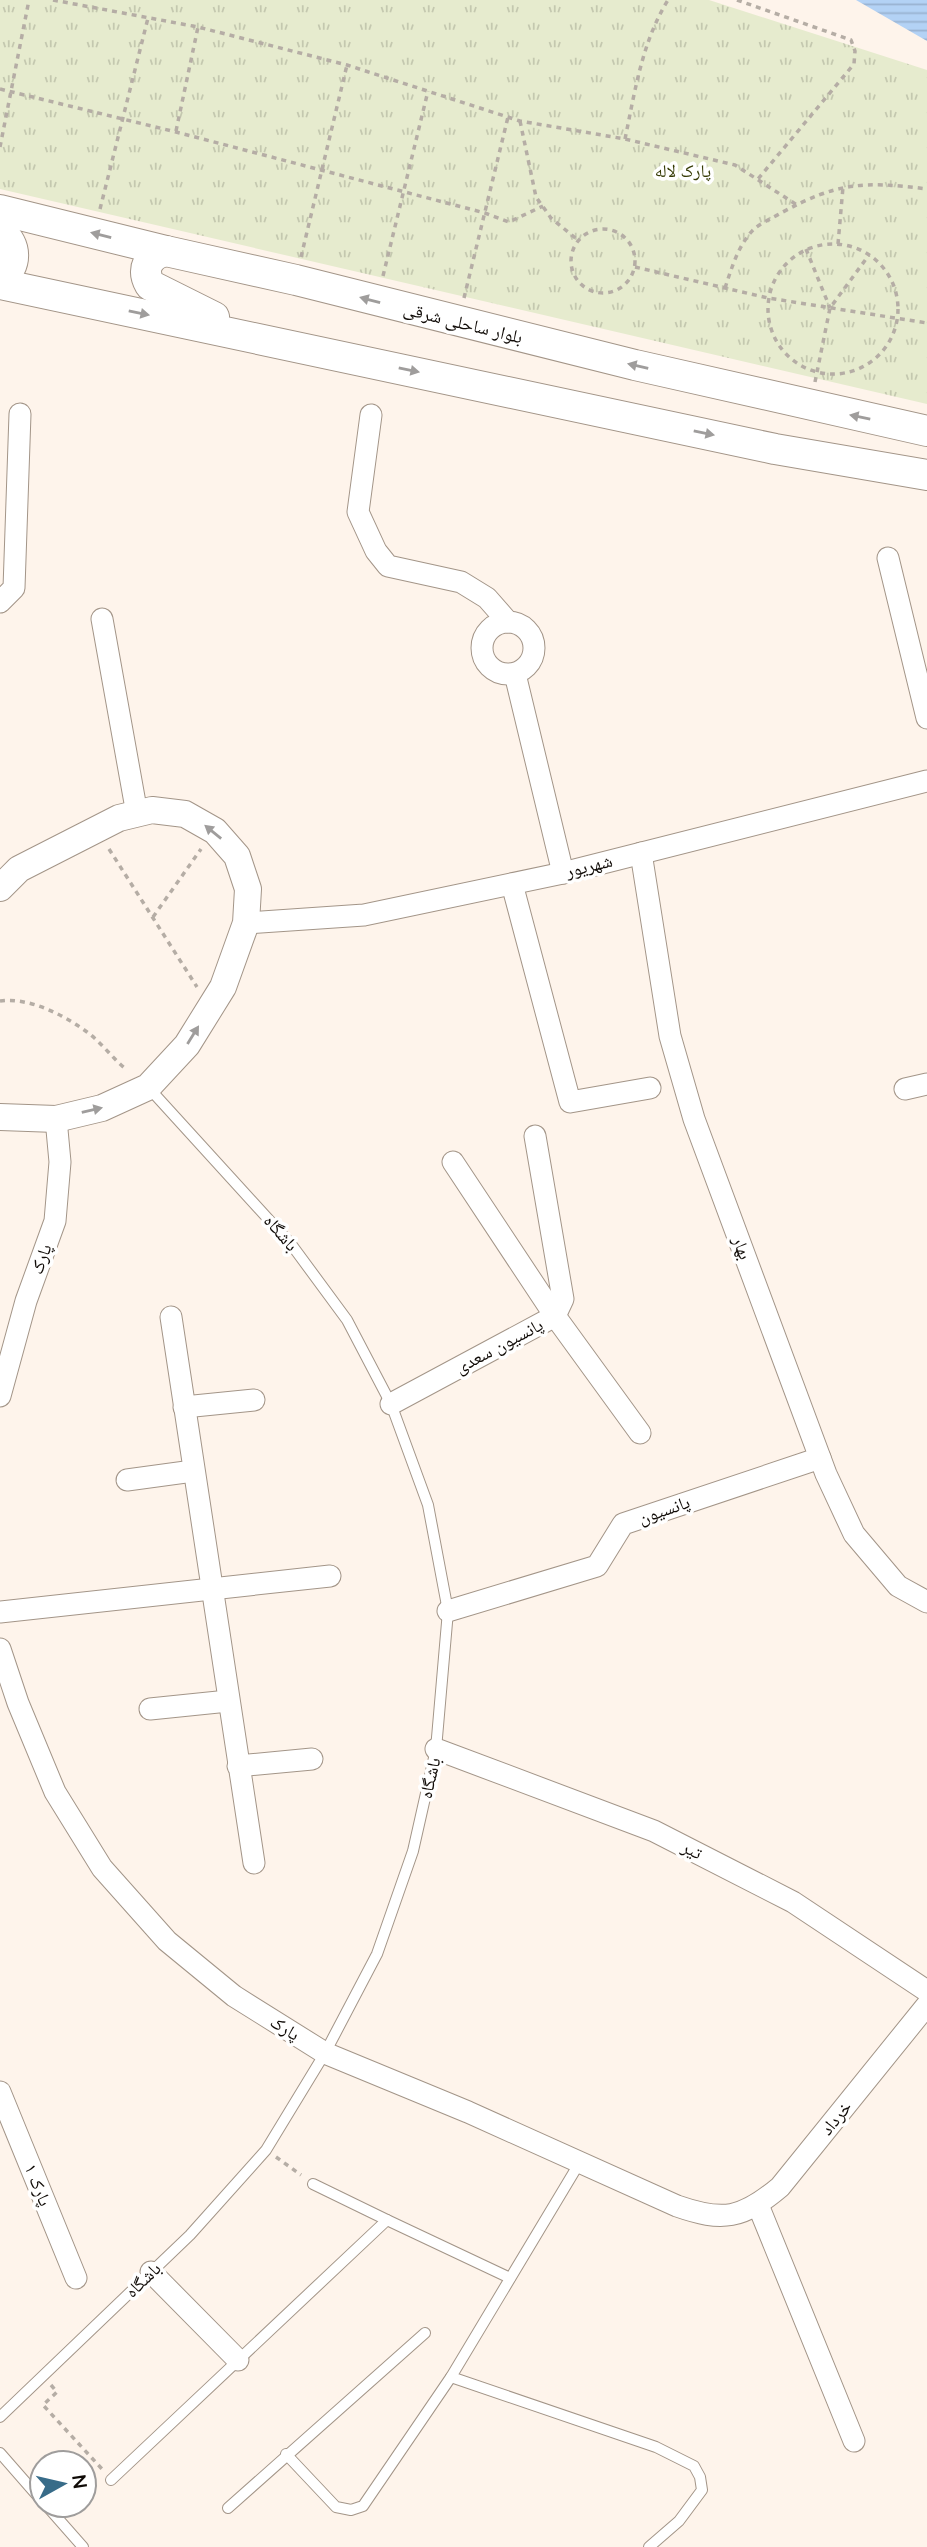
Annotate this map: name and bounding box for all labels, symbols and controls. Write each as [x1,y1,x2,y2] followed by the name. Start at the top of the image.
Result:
[655,159,711,183] park label: پارک لاله
[90,229,112,240] one-way arrow
[359,294,381,305] one-way arrow
[401,297,525,349] street label: بلوار ساحلی شرقی
[128,308,150,319] one-way arrow
[627,360,649,371] one-way arrow
[398,365,420,376] one-way arrow
[849,411,871,422] one-way arrow
[693,428,715,439] one-way arrow
[205,825,223,840] one-way arrow
[562,849,615,884] street label: شهریور
[186,1026,199,1045] one-way arrow
[81,1105,103,1116] one-way arrow
[258,1209,304,1257] street label: باشگاه
[726,1232,757,1263] street label: بهار
[24,1240,58,1278] street label: پارک
[451,1313,547,1379] street label: پانسیون سعدی
[635,1490,693,1530] street label: پانسیون
[414,1755,446,1801] street label: باشگاه
[677,1834,706,1865] street label: تیر
[266,2010,304,2046] street label: پارک
[815,2096,857,2140] street label: خرداد
[19,2160,57,2210] street label: پارک ۱
[120,2257,166,2303] street label: باشگاه
[28,2449,98,2519] north arrow
[65,2473,93,2491] text: N

